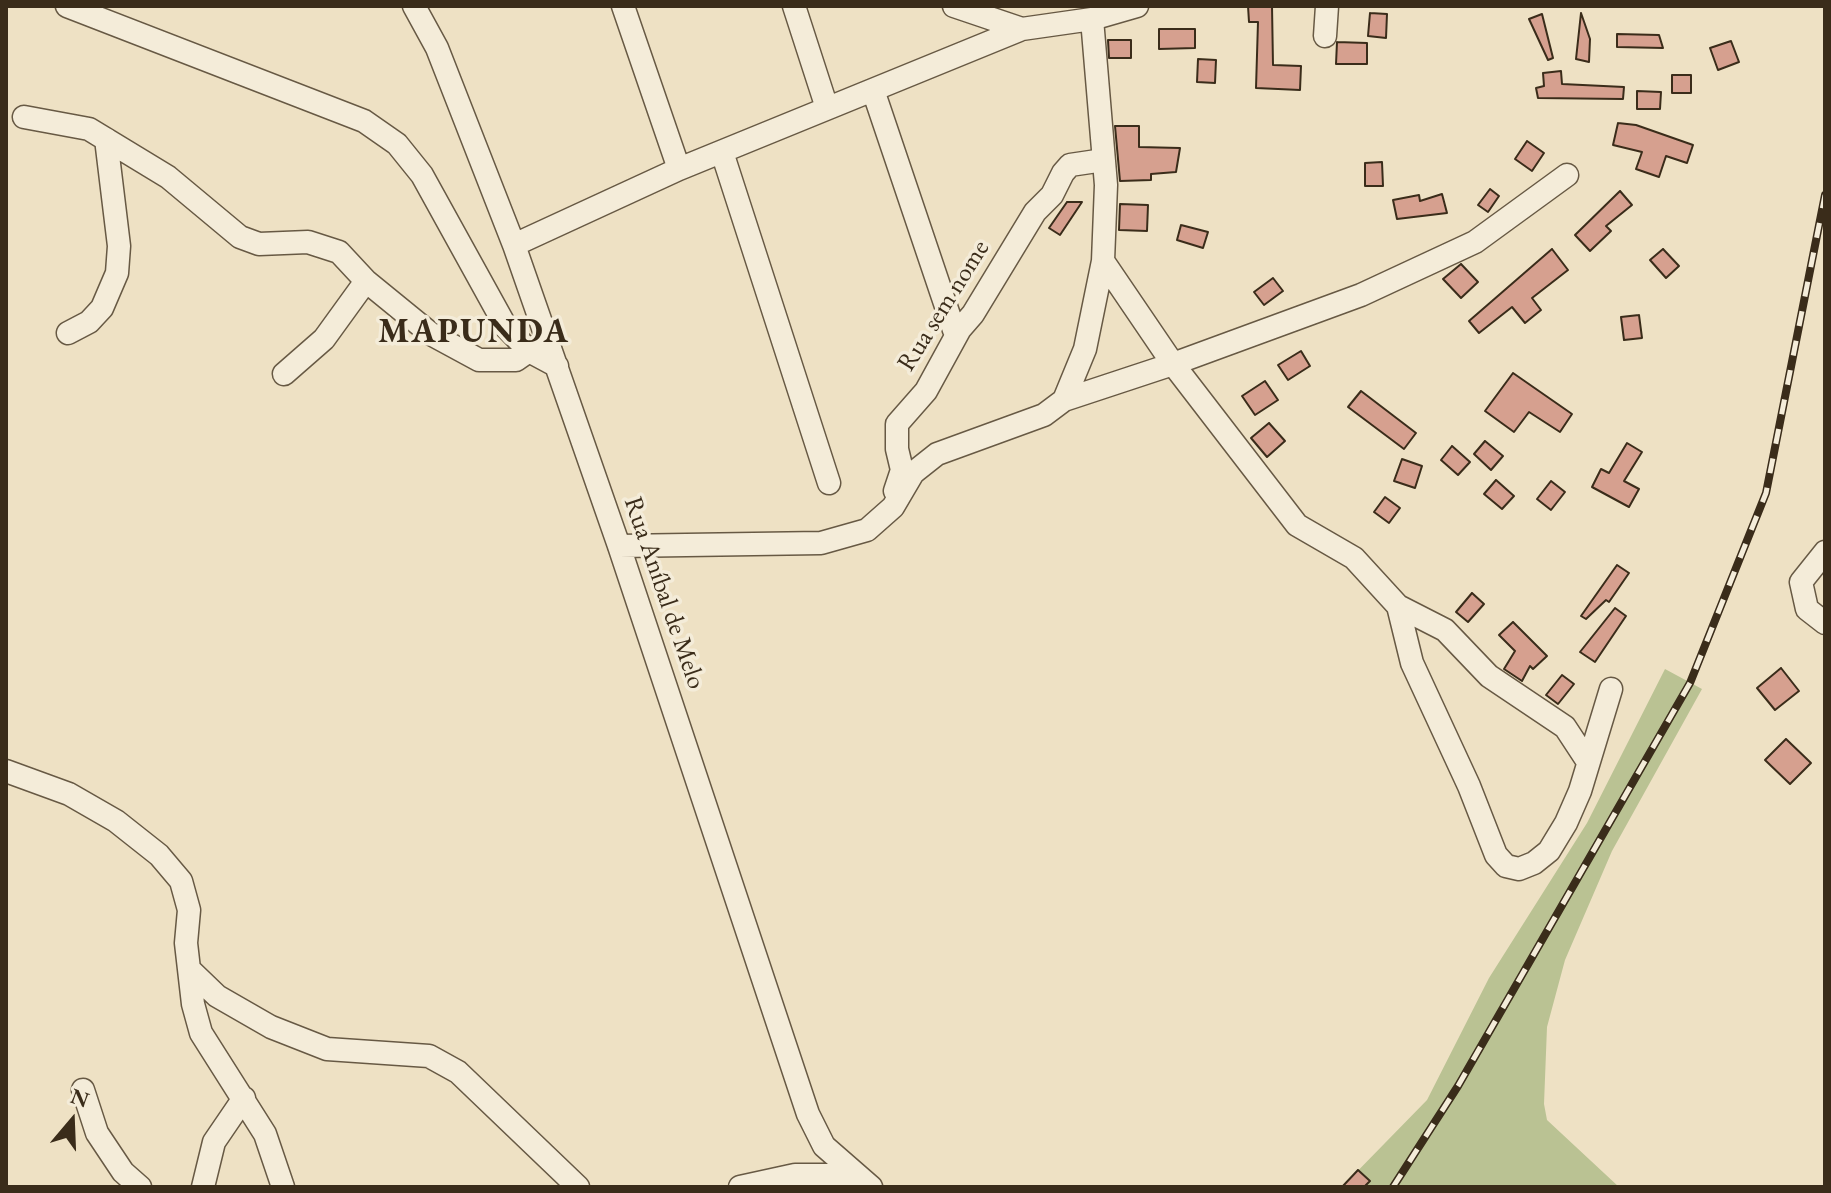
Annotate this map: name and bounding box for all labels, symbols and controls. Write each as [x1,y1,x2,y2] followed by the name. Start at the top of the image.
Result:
[891,235,997,377] street label: Rua sem nome
[378,313,570,353] district label: MAPUNDA
[616,493,712,693] street label: Rua Aníbal de Melo
[32,1081,112,1161] north arrow
[67,1081,93,1114] text: N

